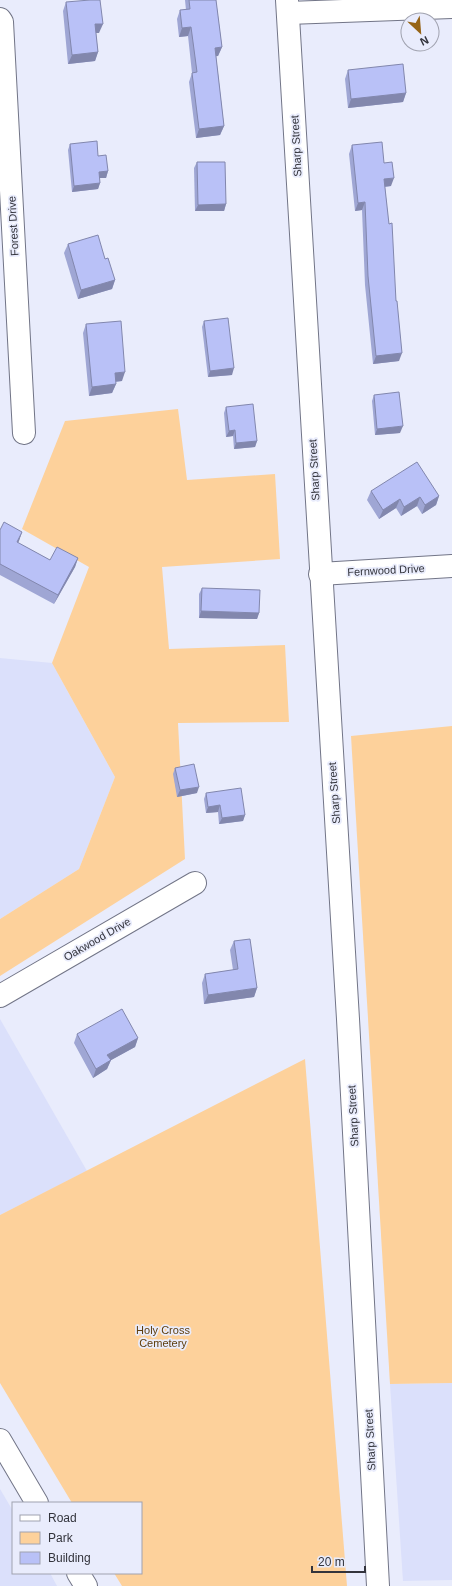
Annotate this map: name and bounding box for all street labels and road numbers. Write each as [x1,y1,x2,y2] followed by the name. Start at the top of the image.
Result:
[288,115,304,177] street label: Sharp Street
[5,196,21,256] street label: Forest Drive
[306,439,322,501] street label: Sharp Street
[347,562,425,578] street label: Fernwood Drive
[326,762,342,824] street label: Sharp Street
[61,915,133,963] street label: Oakwood Drive
[345,1085,361,1147] street label: Sharp Street
[362,1409,378,1471] street label: Sharp Street

